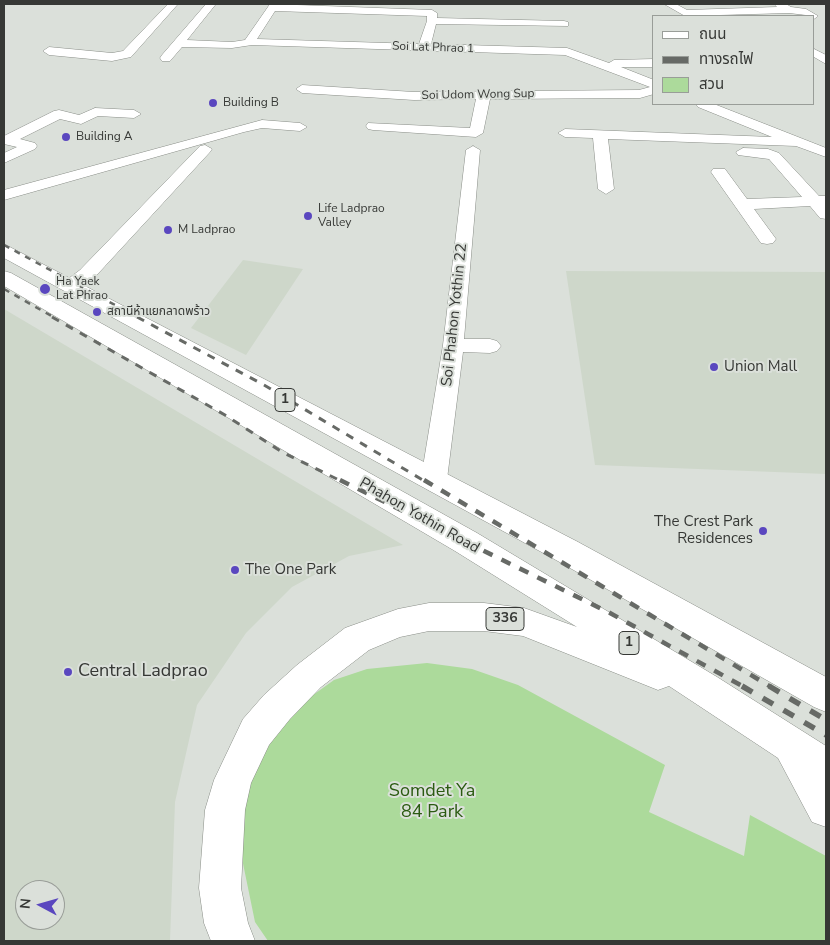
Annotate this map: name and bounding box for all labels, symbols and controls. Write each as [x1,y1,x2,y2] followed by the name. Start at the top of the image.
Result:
[652,15,815,105] legend
[699,24,726,44] text: ถนน
[392,39,474,57] street label: Soi Lat Phrao 1
[699,49,753,69] text: ทางรถไฟ
[699,74,724,94] text: สวน
[421,87,535,103] street label: Soi Udom Wong Sup
[223,96,279,110] place label: Building B
[207,97,219,109] marker: Building B
[76,130,133,144] place label: Building A
[60,131,72,143] marker: Building A
[318,202,385,230] place label: Life Ladprao Valley
[302,210,314,222] marker: Life Ladprao Valley
[178,223,235,237] place label: M Ladprao
[162,224,174,236] marker: M Ladprao
[439,243,471,387] street label: Soi Phahon Yothin 22
[56,275,108,303] place label: Ha Yaek Lat Phrao
[38,282,52,296] marker: Ha Yaek Lat Phrao
[107,305,210,319] place label: สถานีห้าแยกลาดพร้าว
[91,306,103,318] marker: สถานีห้าแยกลาดพร้าว
[724,358,797,376] place label: Union Mall
[708,361,720,373] marker: Union Mall
[275,388,295,412] road number: 1
[356,474,482,558] street label: Phahon Yothin Road
[654,513,753,548] place label: The Crest Park Residences
[757,525,769,537] marker: The Crest Park Residences
[245,561,336,579] place label: The One Park
[229,564,241,576] marker: The One Park
[486,608,524,630] road number: 336
[619,632,639,654] road number: 1
[78,661,208,683] place label: Central Ladprao
[62,666,74,678] marker: Central Ladprao
[389,781,475,824] park label: Somdet Ya 84 Park
[15,880,65,930] north arrow
[16,897,36,910] text: N

